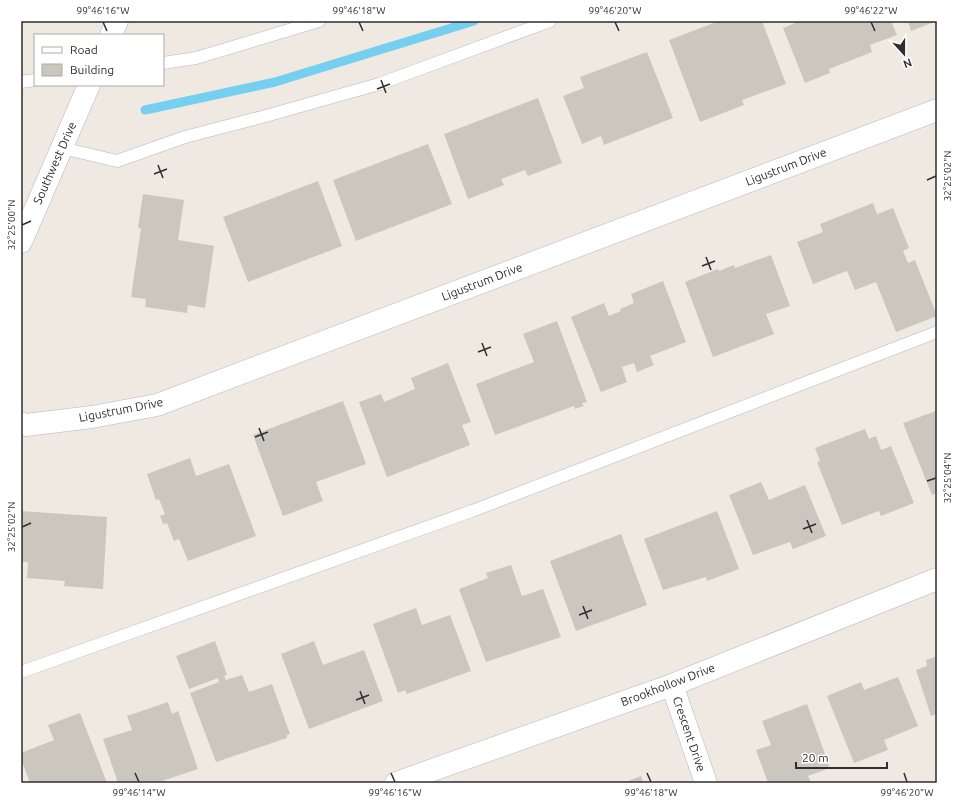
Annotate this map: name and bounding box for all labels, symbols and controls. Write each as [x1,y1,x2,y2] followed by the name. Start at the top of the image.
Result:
[77,5,129,16] text: 99°46'16"W
[333,5,385,16] text: 99°46'18"W
[589,5,641,16] text: 99°46'20"W
[845,5,897,16] text: 99°46'22"W
[34,34,164,86] legend
[884,34,924,74] north arrow
[70,43,98,56] text: Road
[902,56,914,70] text: N
[70,63,114,76] text: Building
[31,120,79,206] street label: Southwest Drive
[744,145,828,188] street label: Ligustrum Drive
[942,151,953,201] text: 32°25'02"N
[6,200,17,250] text: 32°25'00"N
[440,260,524,303] street label: Ligustrum Drive
[78,395,164,424] street label: Ligustrum Drive
[942,453,953,503] text: 32°25'04"N
[6,502,17,552] text: 32°25'02"N
[619,661,717,708] street label: Brookhollow Drive
[671,695,708,773] street label: Crescent Drive
[796,744,887,770] scale bar
[802,751,829,764] text: 20 m
[113,787,165,798] text: 99°46'14"W
[369,787,421,798] text: 99°46'16"W
[625,787,677,798] text: 99°46'18"W
[881,787,933,798] text: 99°46'20"W

